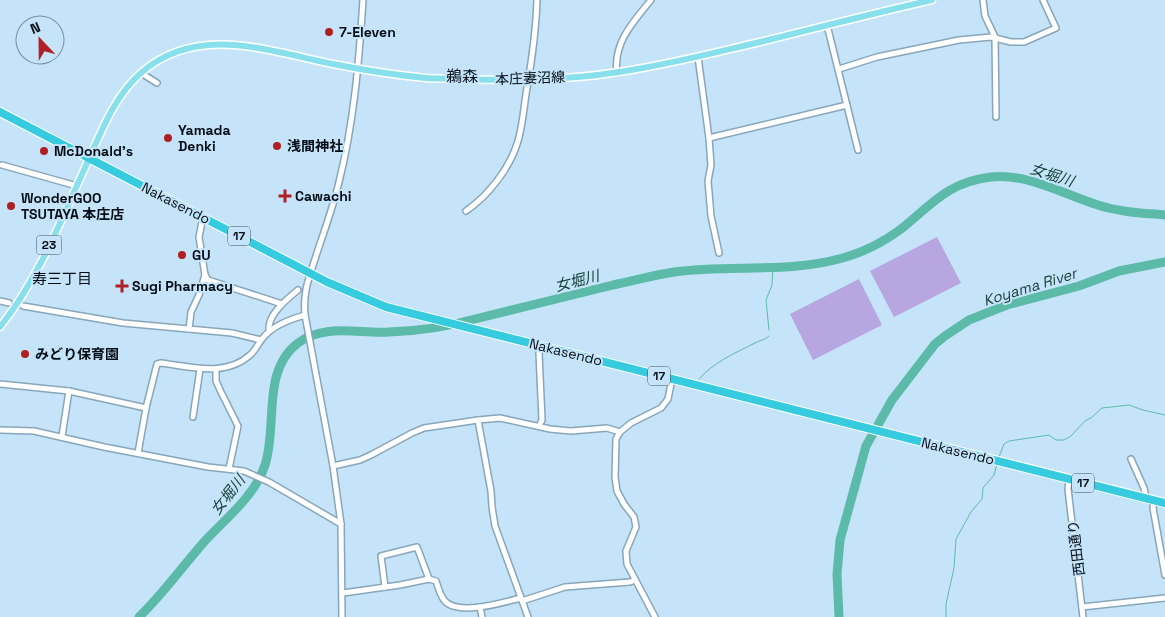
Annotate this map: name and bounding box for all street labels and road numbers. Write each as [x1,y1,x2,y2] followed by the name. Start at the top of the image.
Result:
[495,68,565,88] street label: 本庄妻沼線
[139,178,213,228] street label: Nakasendo
[228,227,250,246] road number: 17
[36,236,62,254] road number: 23
[528,334,604,370] street label: Nakasendo
[648,366,670,386] road number: 17
[920,433,996,469] street label: Nakasendo
[1072,473,1094,492] road number: 17
[1064,519,1088,577] street label: 西田通り

